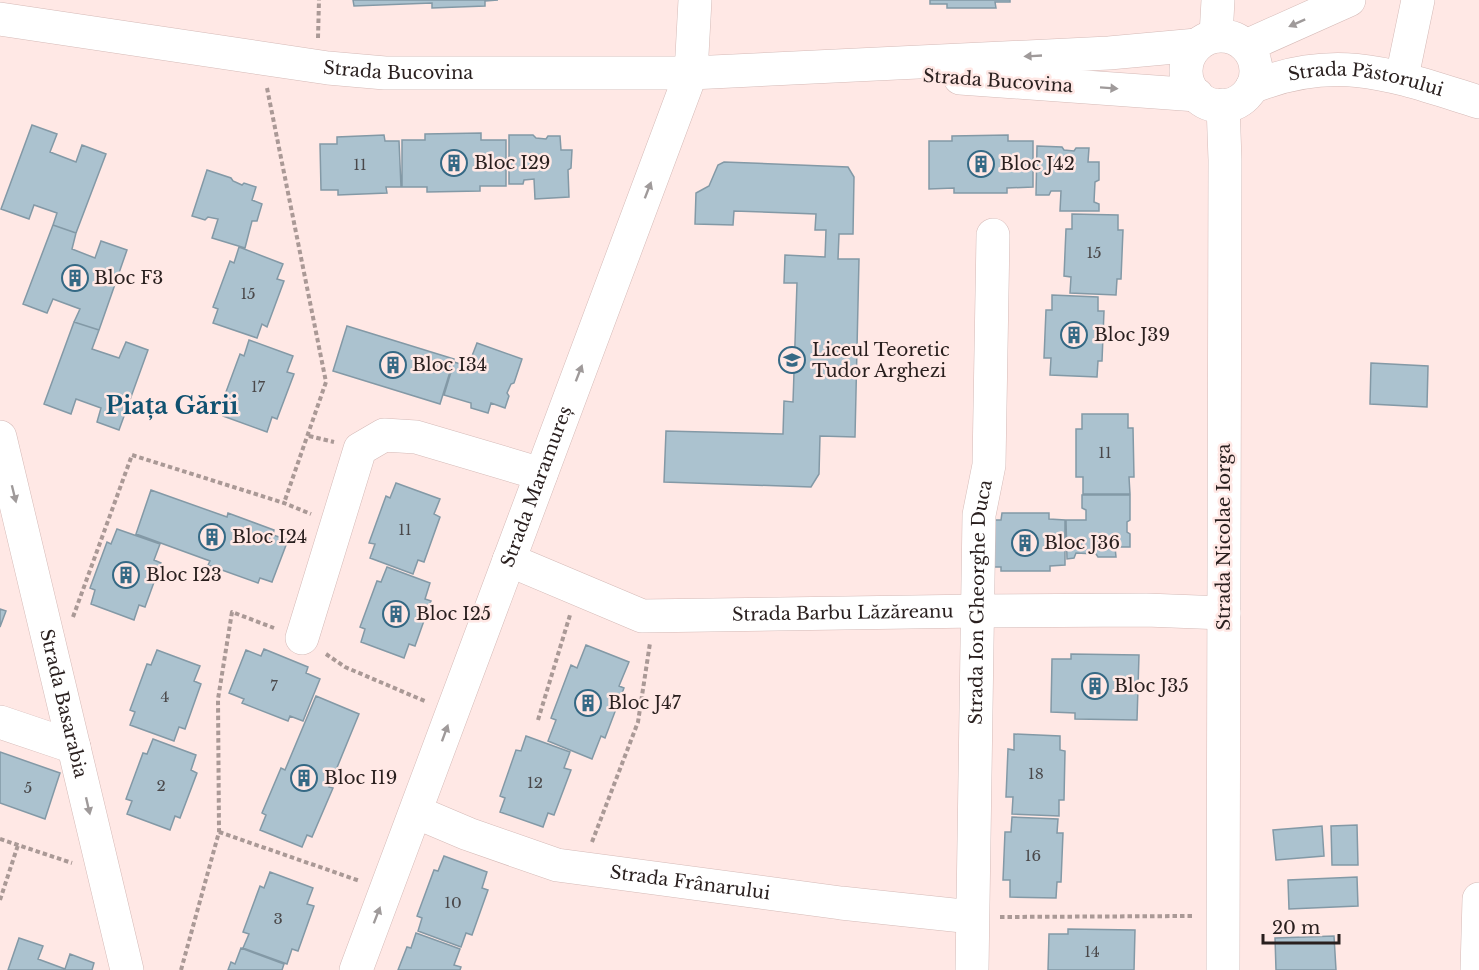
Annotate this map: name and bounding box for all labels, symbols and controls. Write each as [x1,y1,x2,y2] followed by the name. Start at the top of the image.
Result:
[1288,18,1306,28] one-way arrow
[1024,52,1043,61] one-way arrow
[322,57,473,84] street label: Strada Bucovina
[1286,58,1446,101] street label: Strada Păstorului
[922,65,1074,97] street label: Strada Bucovina
[1099,83,1118,93] one-way arrow
[439,148,469,178] building icon: Bloc I29
[966,149,996,179] building icon: Bloc J42
[474,152,550,174] place label: Bloc I29
[1000,153,1075,175] place label: Bloc J42
[353,155,367,174] house number: 11
[643,181,653,199] one-way arrow
[1086,243,1102,262] house number: 15
[60,263,90,293] building icon: Bloc F3
[94,267,163,289] place label: Bloc F3
[240,284,256,303] house number: 15
[1059,320,1089,350] building icon: Bloc J39
[1094,324,1170,346] place label: Bloc J39
[812,339,950,382] place label: Liceul Teoretic Tudor Arghezi
[777,345,807,375] school or university icon: Liceul Teoretic Tudor Arghezi
[378,350,408,380] building icon: Bloc I34
[412,354,487,376] place label: Bloc I34
[575,364,585,382] one-way arrow
[251,377,266,396] house number: 17
[105,391,239,421] district label: Piața Gării
[496,403,577,570] street label: Strada Maramureș
[1098,443,1112,462] house number: 11
[1213,444,1235,630] street label: Strada Nicolae Iorga
[965,478,997,725] street label: Strada Ion Gheorghe Duca
[9,485,19,503] one-way arrow
[398,520,412,539] house number: 11
[197,522,227,552] building icon: Bloc I24
[232,526,307,548] place label: Bloc I24
[1010,528,1040,558] building icon: Bloc J36
[1044,532,1120,554] place label: Bloc J36
[111,560,141,590] building icon: Bloc I23
[146,564,222,586] place label: Bloc I23
[381,599,411,629] building icon: Bloc I25
[732,600,954,626] street label: Strada Barbu Lăzăreanu
[416,603,491,625] place label: Bloc I25
[35,627,92,780] street label: Strada Basarabia
[1080,671,1110,701] building icon: Bloc J35
[1114,675,1189,697] place label: Bloc J35
[270,676,278,695] house number: 7
[161,687,169,706] house number: 4
[573,688,603,718] building icon: Bloc J47
[608,692,682,714] place label: Bloc J47
[441,724,451,742] one-way arrow
[289,763,319,793] building icon: Bloc I19
[1028,764,1044,783] house number: 18
[324,767,397,789] place label: Bloc I19
[527,773,543,792] house number: 12
[156,776,166,795] house number: 2
[24,778,32,797] house number: 5
[84,797,94,815] one-way arrow
[1025,846,1041,865] house number: 16
[609,861,772,904] street label: Strada Frânarului
[444,893,462,912] house number: 10
[372,906,382,924] one-way arrow
[1263,907,1340,945] scale bar
[273,909,283,928] house number: 3
[1272,917,1320,939] text: 20 m
[1084,942,1100,961] house number: 14

